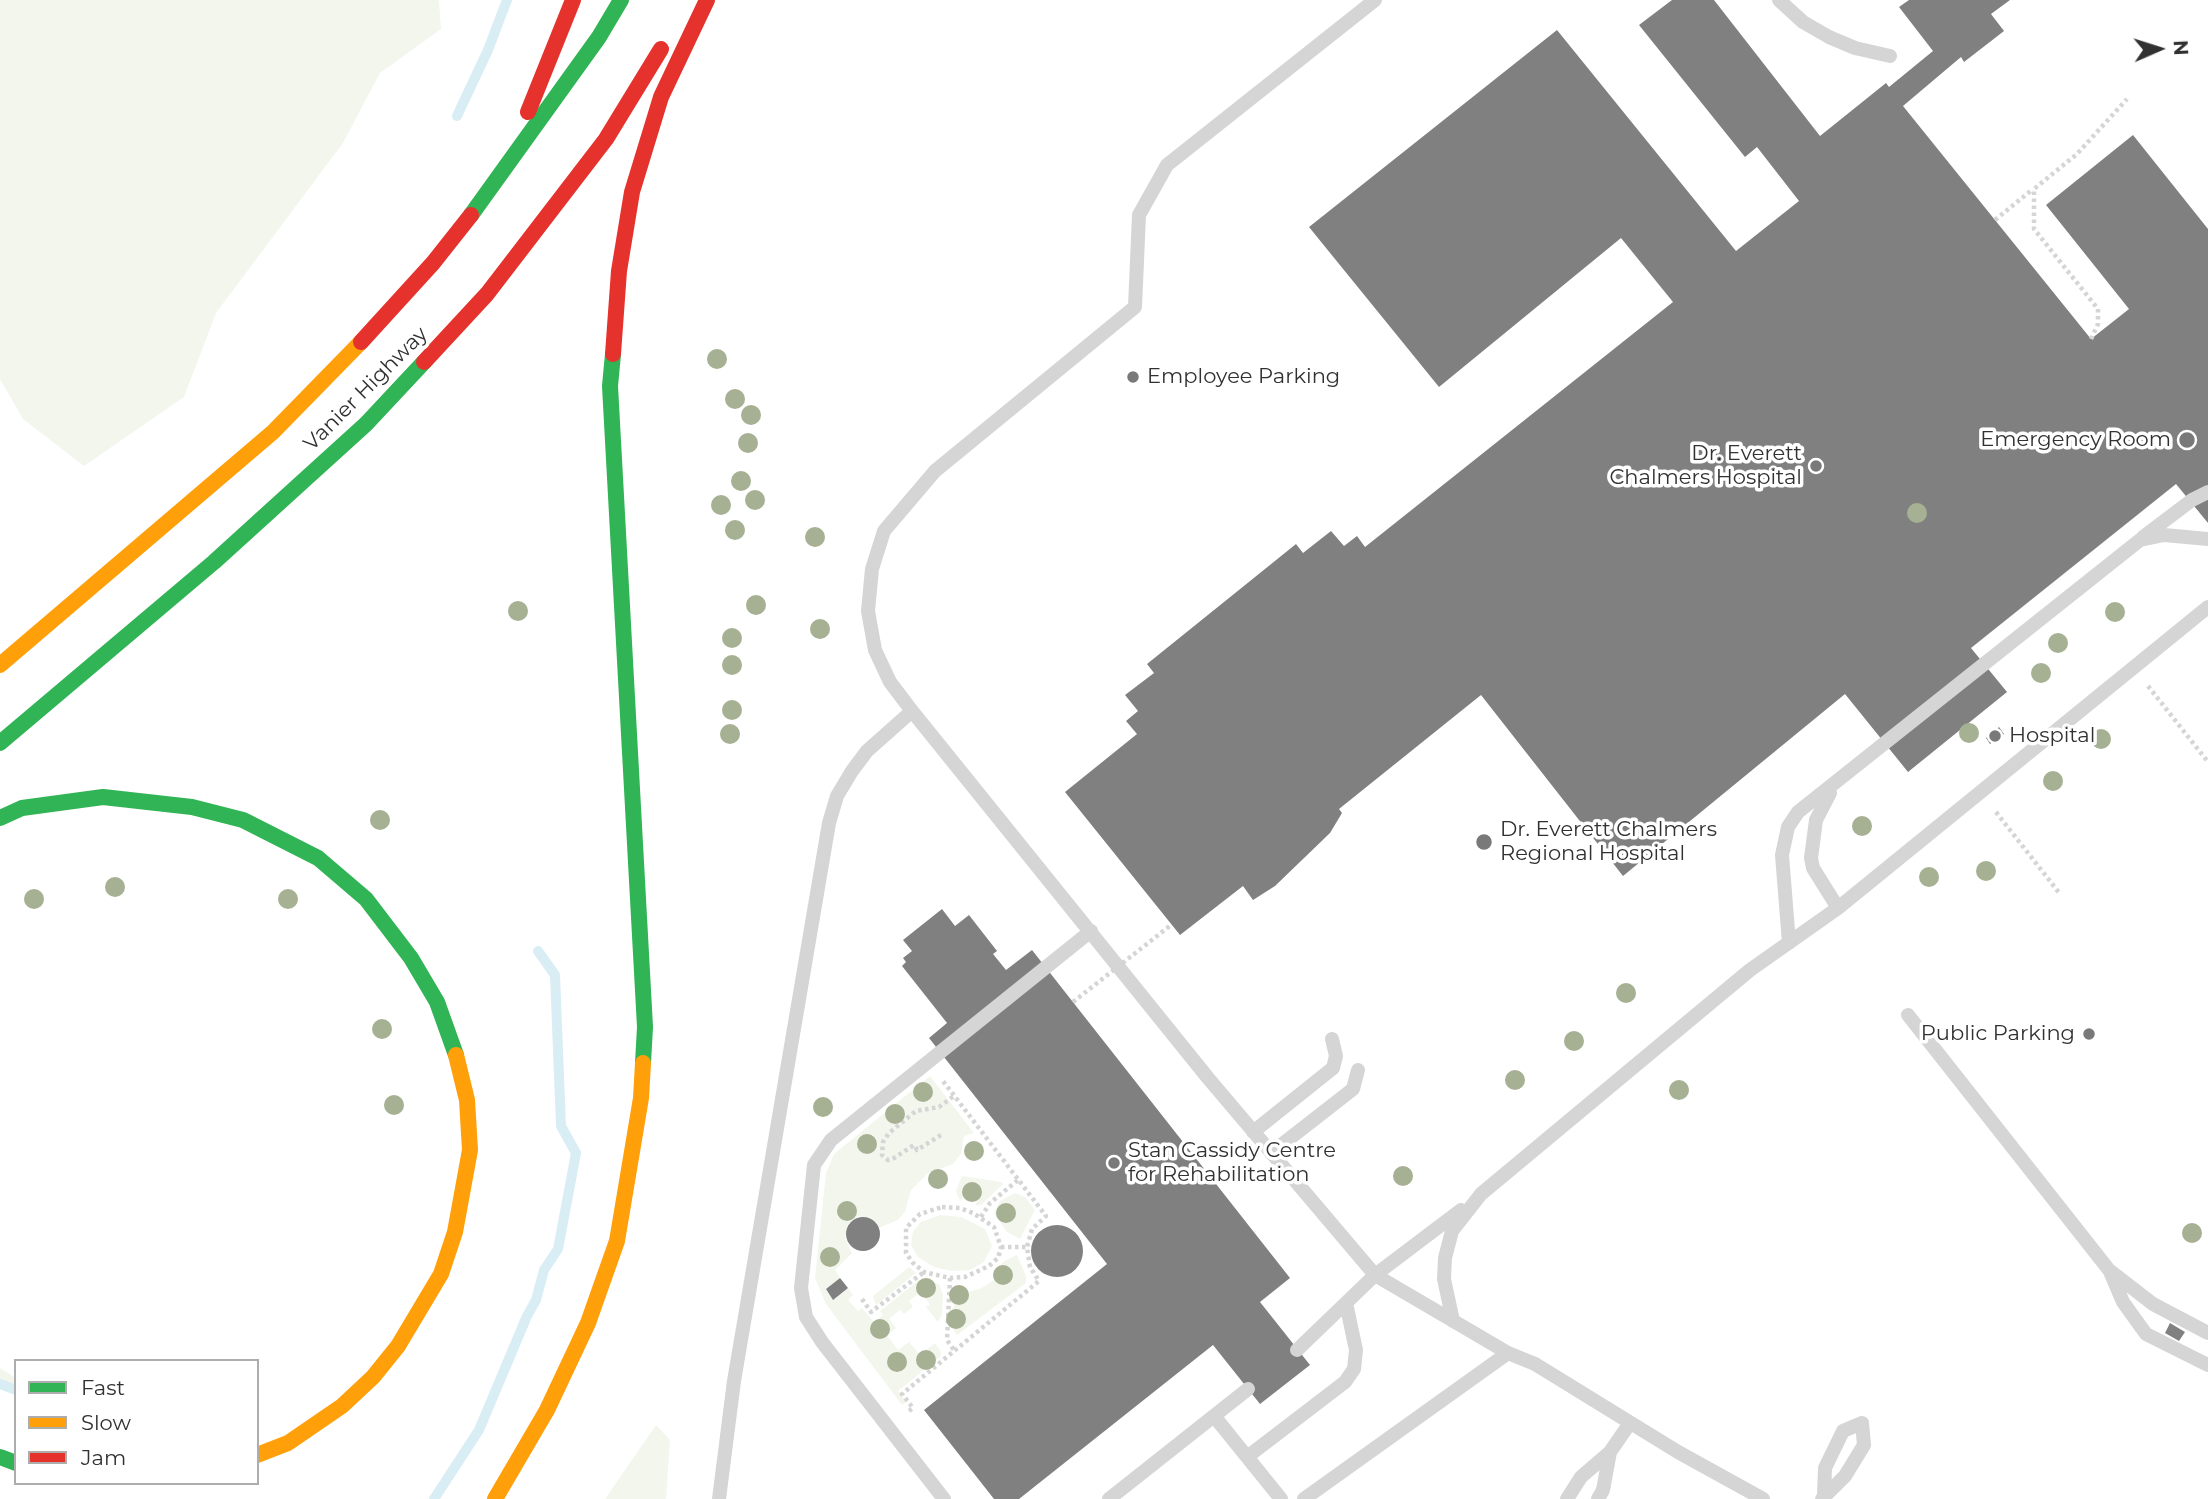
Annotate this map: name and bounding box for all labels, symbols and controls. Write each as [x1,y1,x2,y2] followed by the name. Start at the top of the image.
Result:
[2124,14,2194,84] north arrow
[2169,40,2192,56] text: N
[299,322,433,456] street label: Vanier Highway
[1147,364,1340,390] place label: Employee Parking
[1125,369,1141,385] marker: Employee Parking
[1980,427,2171,453] place label: Emergency Room
[2177,430,2197,450] marker: Emergency Room
[1609,441,1802,491] place label: Dr. Everett Chalmers Hospital
[1808,458,1824,474] marker: Dr. Everett Chalmers Hospital
[2009,723,2095,749] place label: Hospital
[1987,728,2003,744] marker: Hospital
[1500,817,1717,867] place label: Dr. Everett Chalmers Regional Hospital
[1474,832,1494,852] marker: Dr. Everett Chalmers Regional Hospital
[1921,1021,2075,1047] place label: Public Parking
[2081,1026,2097,1042] marker: Public Parking
[1128,1138,1336,1188] place label: Stan Cassidy Centre for Rehabilitation
[1106,1155,1122,1171] marker: Stan Cassidy Centre for Rehabilitation
[14,1359,259,1485] legend
[81,1375,125,1400] text: Fast
[81,1410,131,1435] text: Slow
[81,1445,126,1470] text: Jam

